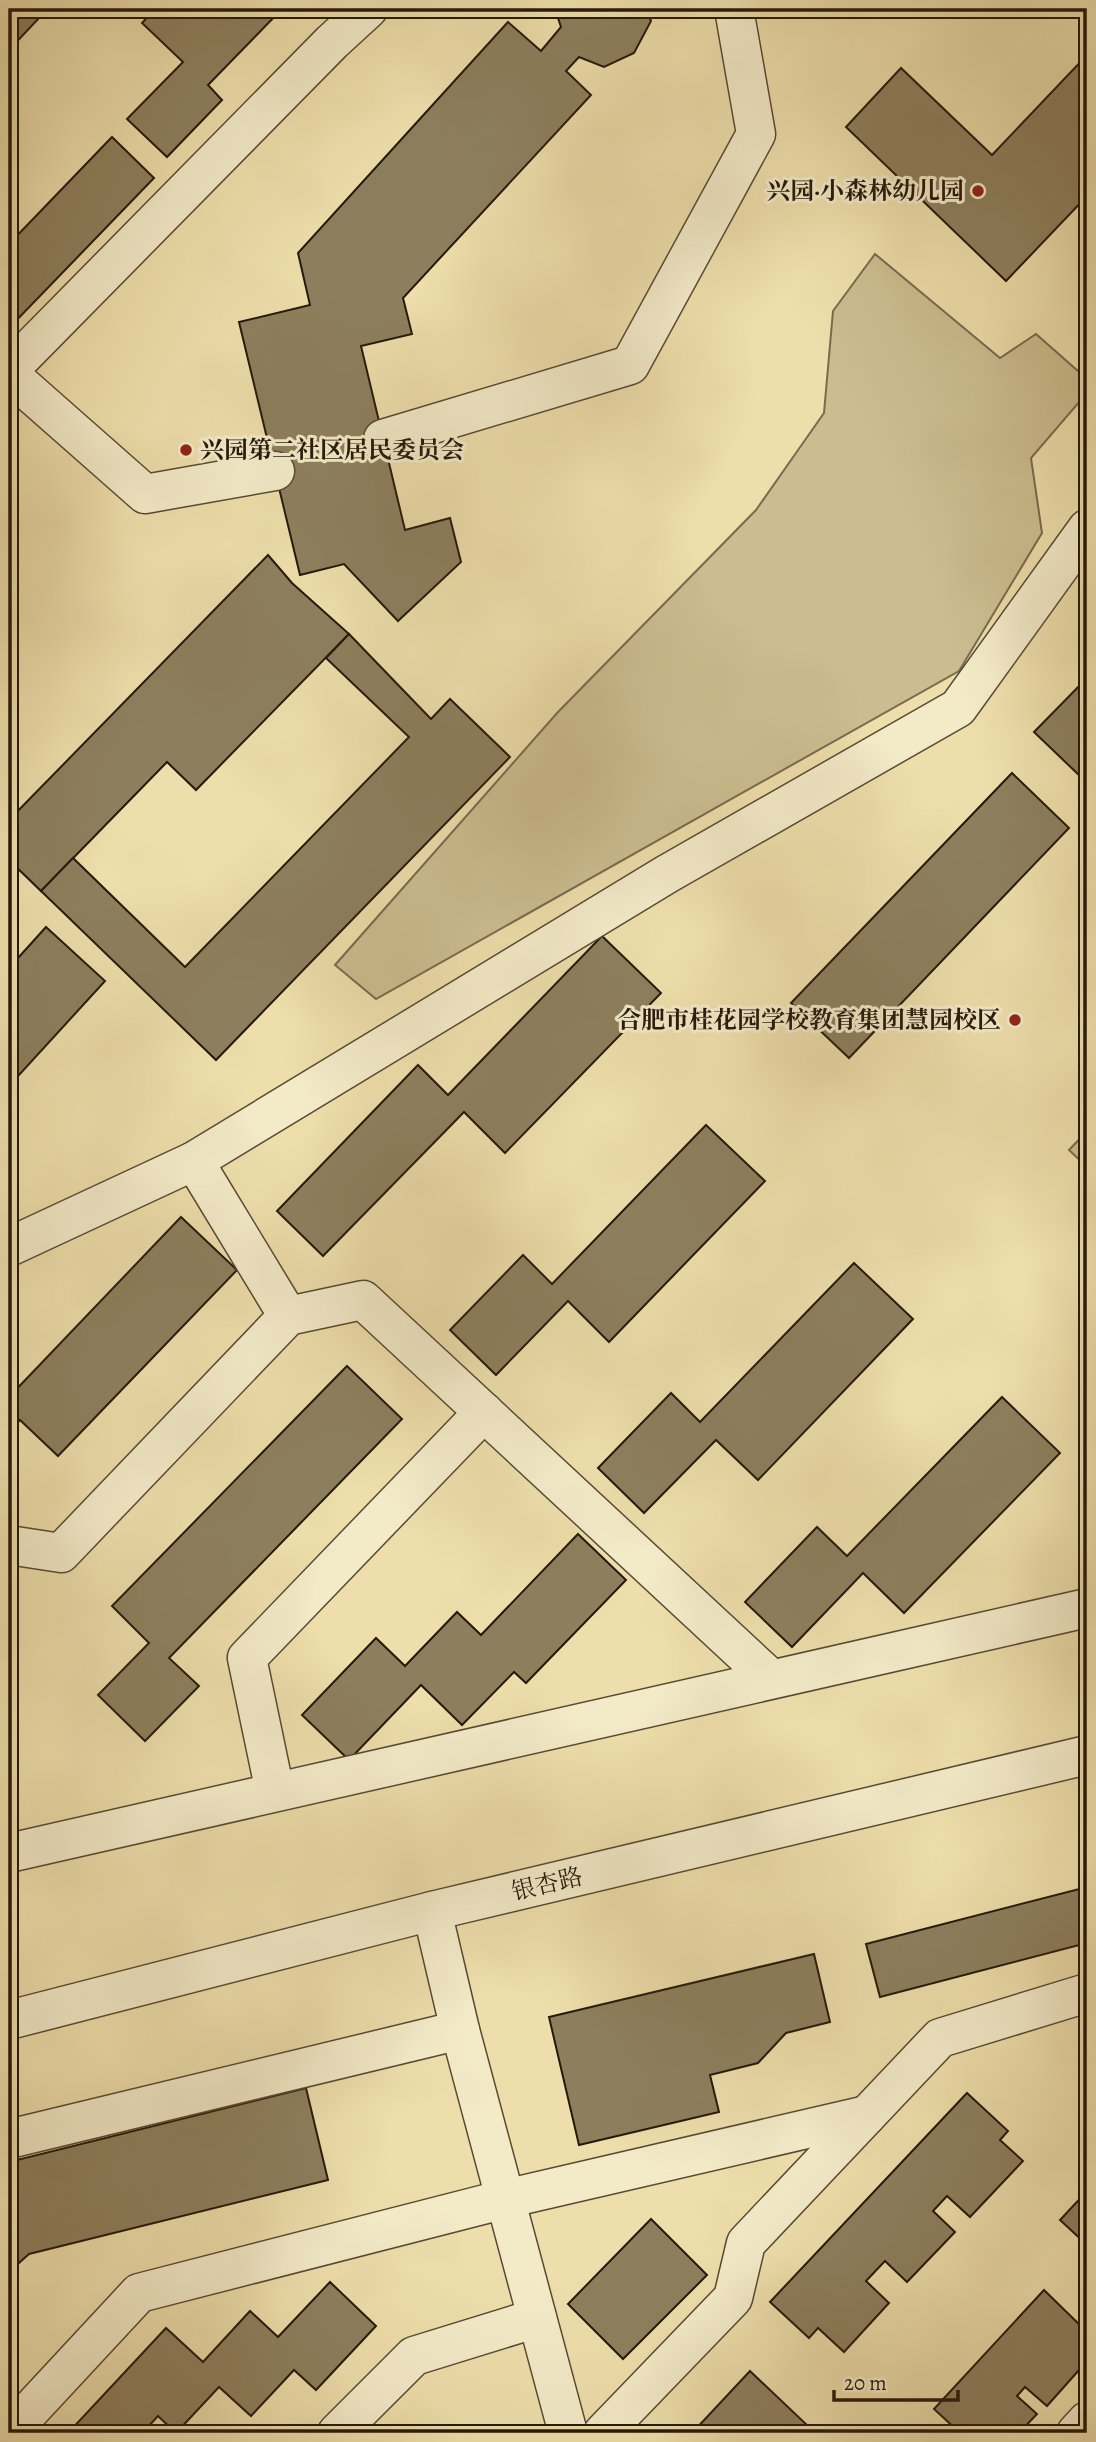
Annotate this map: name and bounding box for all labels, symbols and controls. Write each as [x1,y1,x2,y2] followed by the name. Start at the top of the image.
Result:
[766,175,964,207] place label: 兴园·小森林幼儿园
[970,183,986,199] marker: 兴园·小森林幼儿园
[200,434,464,466] place label: 兴园第二社区居民委员会
[178,442,194,458] marker: 兴园第二社区居民委员会
[617,1004,1001,1036] place label: 合肥市桂花园学校教育集团慧园校区
[1007,1012,1023,1028] marker: 合肥市桂花园学校教育集团慧园校区
[508,1860,586,1908] street label: 银杏路
[834,2358,958,2402] scale bar
[844,2369,887,2397] text: 20 m

